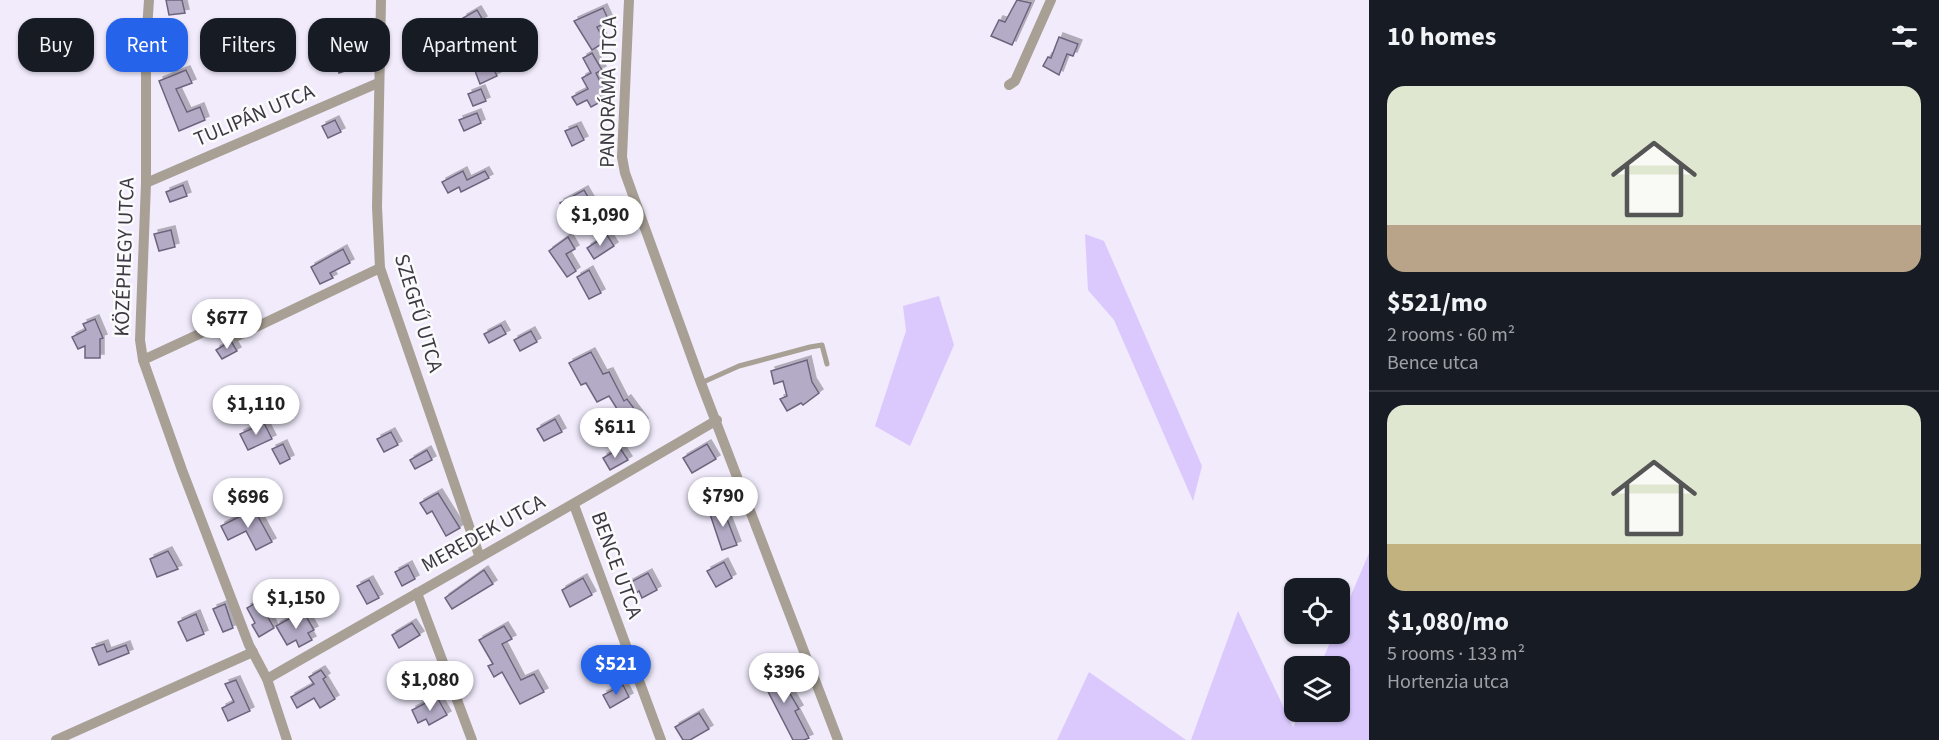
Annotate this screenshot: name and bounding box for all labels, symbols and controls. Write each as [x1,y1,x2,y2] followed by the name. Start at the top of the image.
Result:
[592,15,624,168] street label: PANORÁMA UTCA
[18,18,94,72] chip: Buy
[106,18,188,72] chip: Rent
[200,18,296,72] chip: Filters
[308,18,390,72] chip: New
[402,18,538,72] chip: Apartment
[1387,18,1496,55] text: 10 homes
[1888,20,1921,53] icon: filters
[189,76,319,154] street label: TULIPÁN UTCA
[1600,125,1708,233] icon: home
[106,176,142,337] street label: KÖZÉPHEGY UTCA
[551,196,649,247] pin: $1,090
[571,201,629,229] text: $1,090
[387,250,451,376] street label: SZEGFŰ UTCA
[1387,284,1487,321] text: $521/mo
[191,299,263,350] pin: $677
[206,304,248,332] text: $677
[1387,321,1515,349] text: 2 rooms · 60 m²
[1387,349,1479,377] text: Bence utca
[207,385,305,436] pin: $1,110
[227,390,285,418] text: $1,110
[579,408,651,459] pin: $611
[594,413,636,441] text: $611
[1600,444,1708,552] icon: home
[687,477,759,528] pin: $790
[212,478,284,529] pin: $696
[702,482,744,510] text: $790
[227,483,269,511] text: $696
[416,486,551,579] street label: MEREDEK UTCA
[584,507,650,623] street label: BENCE UTCA
[1284,578,1350,722] map controls
[1284,578,1350,644] button: locate
[247,579,345,630] pin: $1,150
[267,584,325,612] text: $1,150
[1387,603,1509,640] text: $1,080/mo
[1387,640,1525,668] text: 5 rooms · 133 m²
[580,645,652,696] pin: $521
[595,650,637,678] text: $521
[748,653,820,704] pin: $396
[1284,656,1350,722] button: layers
[763,658,805,686] text: $396
[381,661,479,712] pin: $1,080
[401,666,459,694] text: $1,080
[1387,668,1509,696] text: Hortenzia utca

